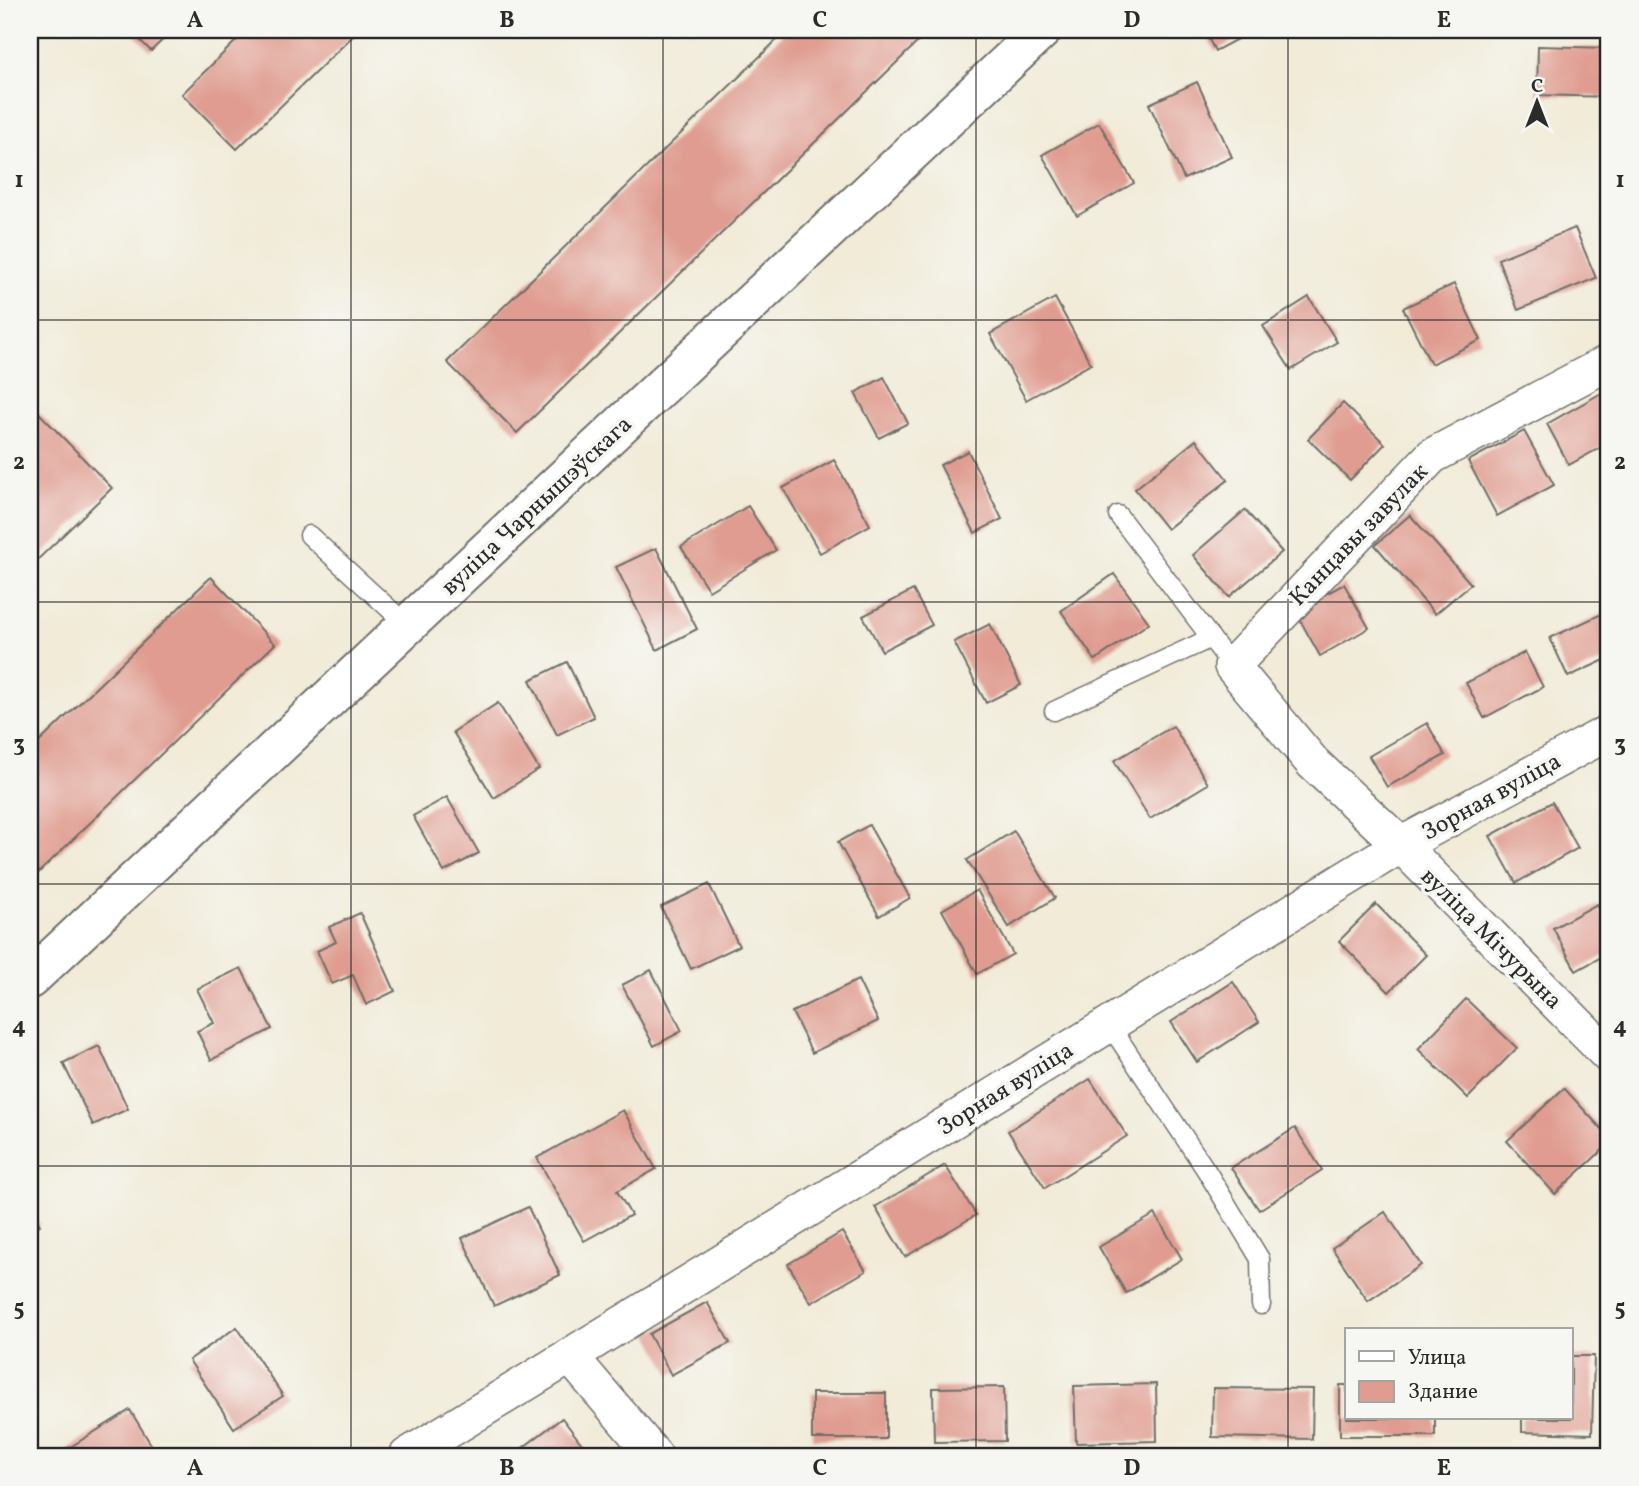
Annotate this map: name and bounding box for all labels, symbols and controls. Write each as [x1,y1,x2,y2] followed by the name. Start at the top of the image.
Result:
[187,5,203,37] text: A
[499,5,515,37] text: B
[813,5,827,37] text: C
[1124,5,1141,37] text: D
[1437,5,1451,37] text: E
[1502,66,1572,136] north arrow
[1531,74,1543,100] text: С
[14,165,24,197] text: 1
[1615,165,1625,197] text: 1
[434,409,640,604] street label: вуліца Чарнышэўскага
[13,447,25,479] text: 2
[1614,447,1626,479] text: 2
[1282,456,1437,615] street label: Канцавы завулак
[13,729,25,761] text: 3
[1614,729,1626,761] text: 3
[1416,745,1568,850] street label: Зорная вуліца
[1412,861,1569,1018] street label: вуліца Мічурына
[12,1011,26,1043] text: 4
[1613,1011,1627,1043] text: 4
[931,1034,1081,1145] street label: Зорная вуліца
[13,1293,25,1325] text: 5
[1614,1293,1626,1325] text: 5
[1345,1328,1572,1420] legend
[1408,1344,1466,1373] text: Улица
[1408,1378,1478,1407] text: Здание
[187,1453,203,1485] text: A
[499,1453,515,1485] text: B
[813,1453,827,1485] text: C
[1124,1453,1141,1485] text: D
[1437,1453,1451,1485] text: E

